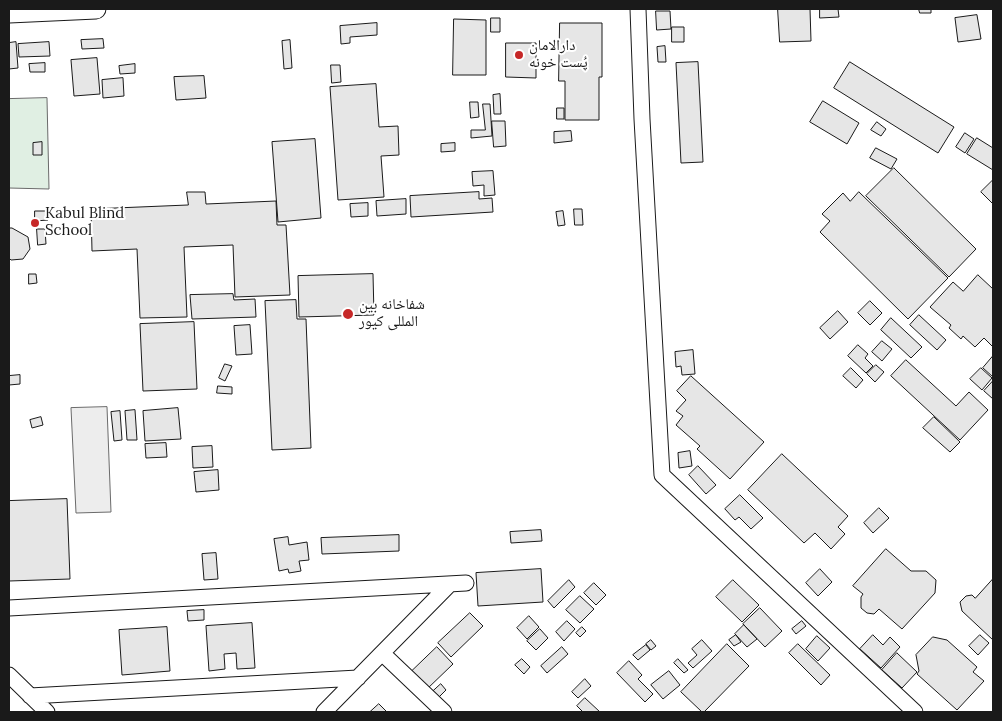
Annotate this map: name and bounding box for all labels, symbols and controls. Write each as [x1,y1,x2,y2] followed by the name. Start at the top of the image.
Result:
[529,37,588,72] place label: دارالامان پُست خونه
[513,49,525,61] marker: دارالامان پُست خونه
[45,205,124,240] place label: Kabul Blind School
[29,217,41,229] marker: Kabul Blind School
[359,296,425,331] place label: شفاخانه بین المللی کیور
[341,307,355,321] marker: شفاخانه بین المللی کیور

